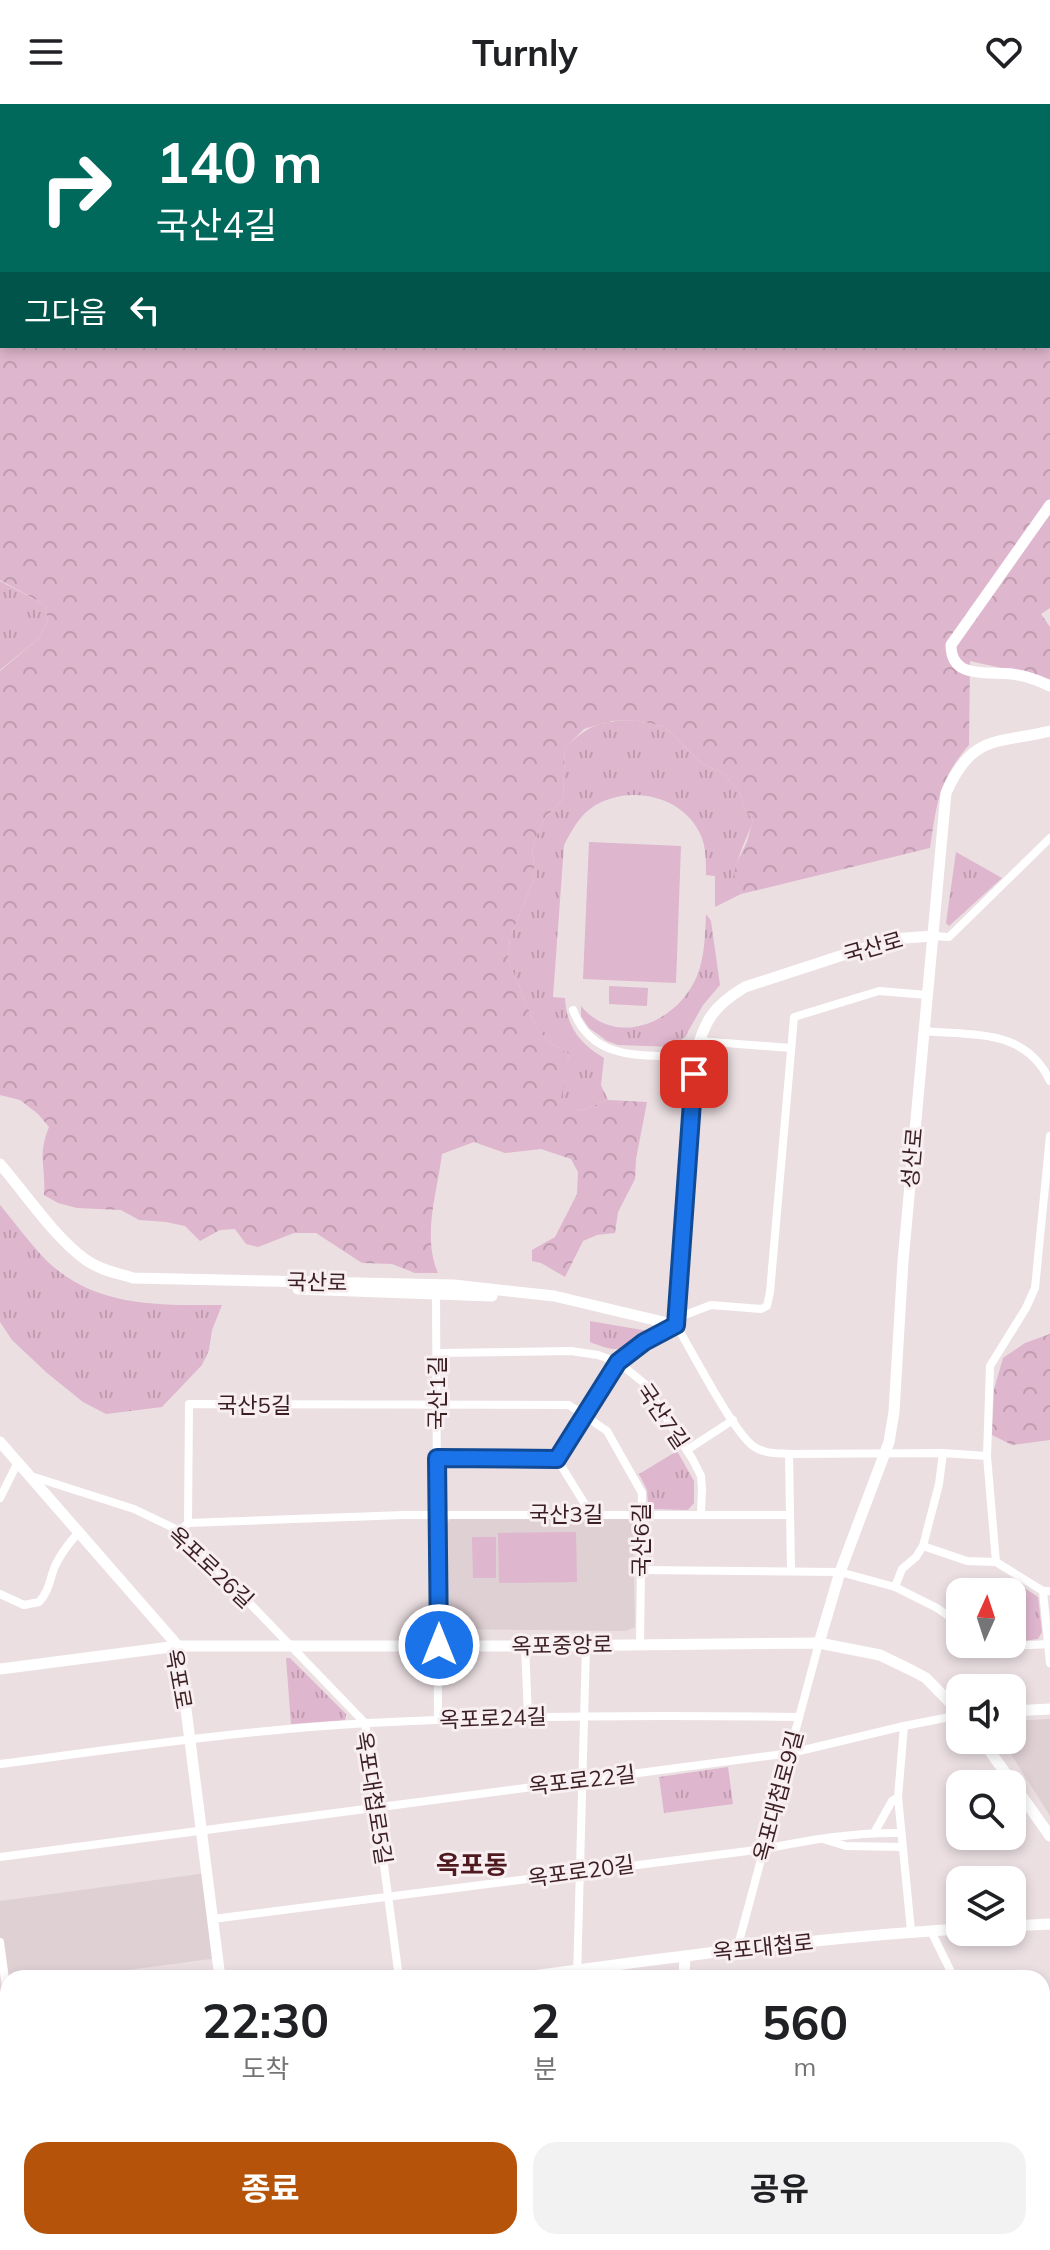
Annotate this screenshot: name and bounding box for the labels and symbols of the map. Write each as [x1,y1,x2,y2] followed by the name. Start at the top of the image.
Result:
[840,925,906,969] street label: 국산로
[660,1040,728,1108] pin
[895,1127,929,1189] street label: 성산로
[286,1267,348,1297] street label: 국산로
[423,1356,451,1430] street label: 국산1길
[631,1378,695,1454] street label: 국산7길
[217,1391,291,1419] street label: 국산5길
[529,1500,603,1528] street label: 국산3길
[627,1503,655,1577] street label: 국산6길
[162,1520,260,1614] street label: 옥포로26길
[946,1578,1026,1658] north arrow
[397,1603,481,1687] position arrow
[511,1630,613,1660] street label: 옥포중앙로
[160,1647,198,1711] street label: 옥포로
[439,1702,547,1734] street label: 옥포로24길
[747,1727,809,1865] street label: 옥포대첩로9길
[350,1729,398,1867] street label: 옥포대첩로5길
[527,1760,637,1800] street label: 옥포로22길
[436,1848,508,1881] district label: 옥포동
[526,1850,636,1892] street label: 옥포로20길
[711,1928,815,1966] street label: 옥포대첩로

